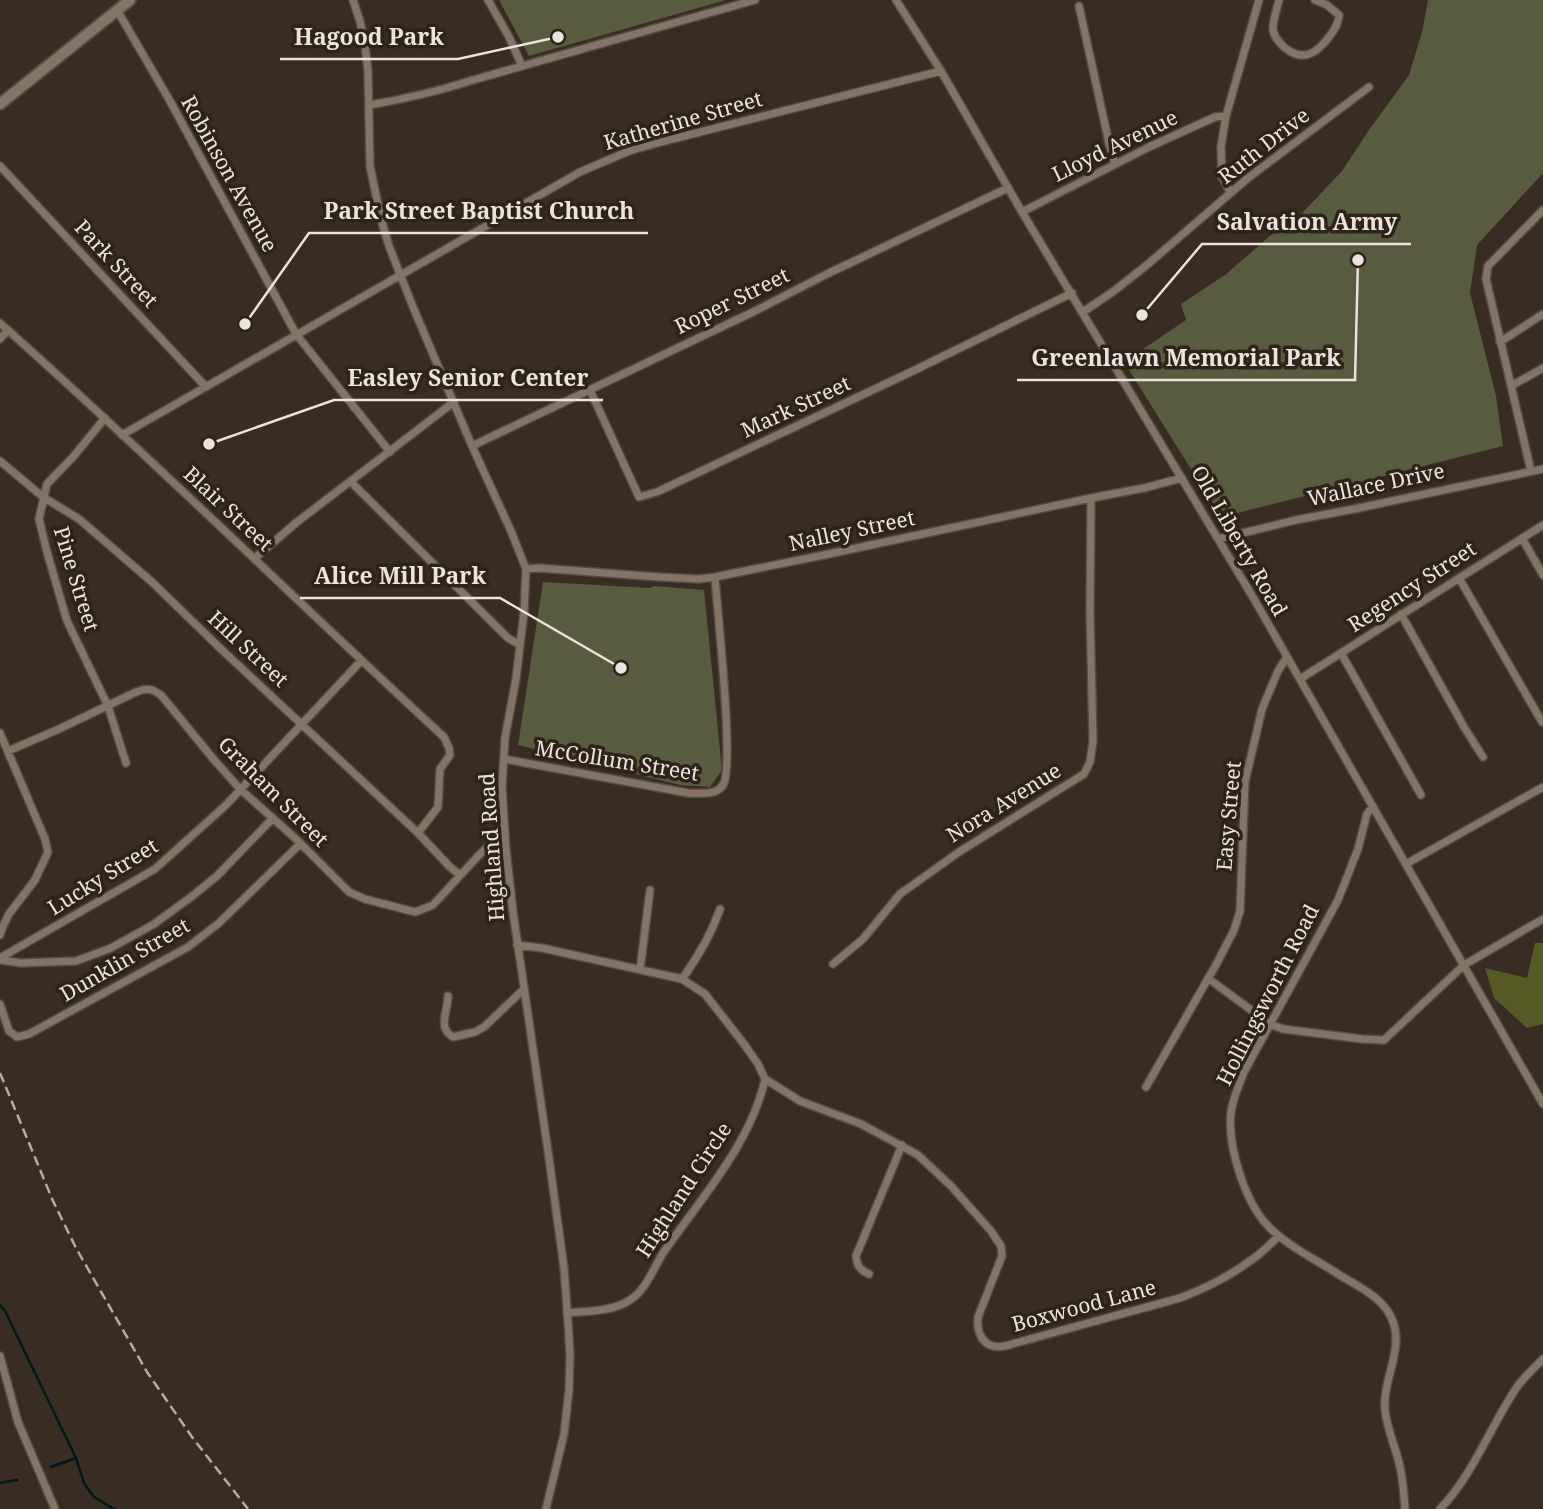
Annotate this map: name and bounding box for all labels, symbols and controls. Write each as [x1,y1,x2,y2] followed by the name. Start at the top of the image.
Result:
[280,15,458,59] callout: Hagood Park
[294,20,444,52] text: Hagood Park
[600,84,765,156] street label: Katherine Street
[175,90,284,257] street label: Robinson Avenue
[1212,101,1315,190] street label: Ruth Drive
[1047,103,1182,188] street label: Lloyd Avenue
[309,189,648,233] callout: Park Street Baptist Church
[324,194,634,226] text: Park Street Baptist Church
[1202,200,1411,244] callout: Salvation Army
[1217,205,1398,237] text: Salvation Army
[69,213,165,313] street label: Park Street
[670,260,793,340] street label: Roper Street
[1017,336,1355,380] callout: Greenlawn Memorial Park
[1031,341,1341,373] text: Greenlawn Memorial Park
[334,356,603,400] callout: Easley Senior Center
[348,361,588,393] text: Easley Senior Center
[736,369,855,444] street label: Mark Street
[1305,456,1447,512] street label: Wallace Drive
[178,460,279,557] street label: Blair Street
[1185,460,1294,621] street label: Old Liberty Road
[786,503,917,557] street label: Nalley Street
[48,523,106,635] street label: Pine Street
[1342,534,1481,638] street label: Regency Street
[300,554,500,598] callout: Alice Mill Park
[314,559,486,591] text: Alice Mill Park
[202,604,295,693] street label: Hill Street
[212,730,335,853] street label: Graham Street
[533,733,701,787] street label: McCollum Street
[941,756,1066,848] street label: Nora Avenue
[1209,760,1247,872] street label: Easy Street
[472,772,510,922] street label: Highland Road
[42,831,163,921] street label: Lucky Street
[1209,899,1325,1090] street label: Hollingsworth Road
[55,911,194,1008] street label: Dunklin Street
[629,1116,737,1262] street label: Highland Circle
[1008,1272,1159,1338] street label: Boxwood Lane

